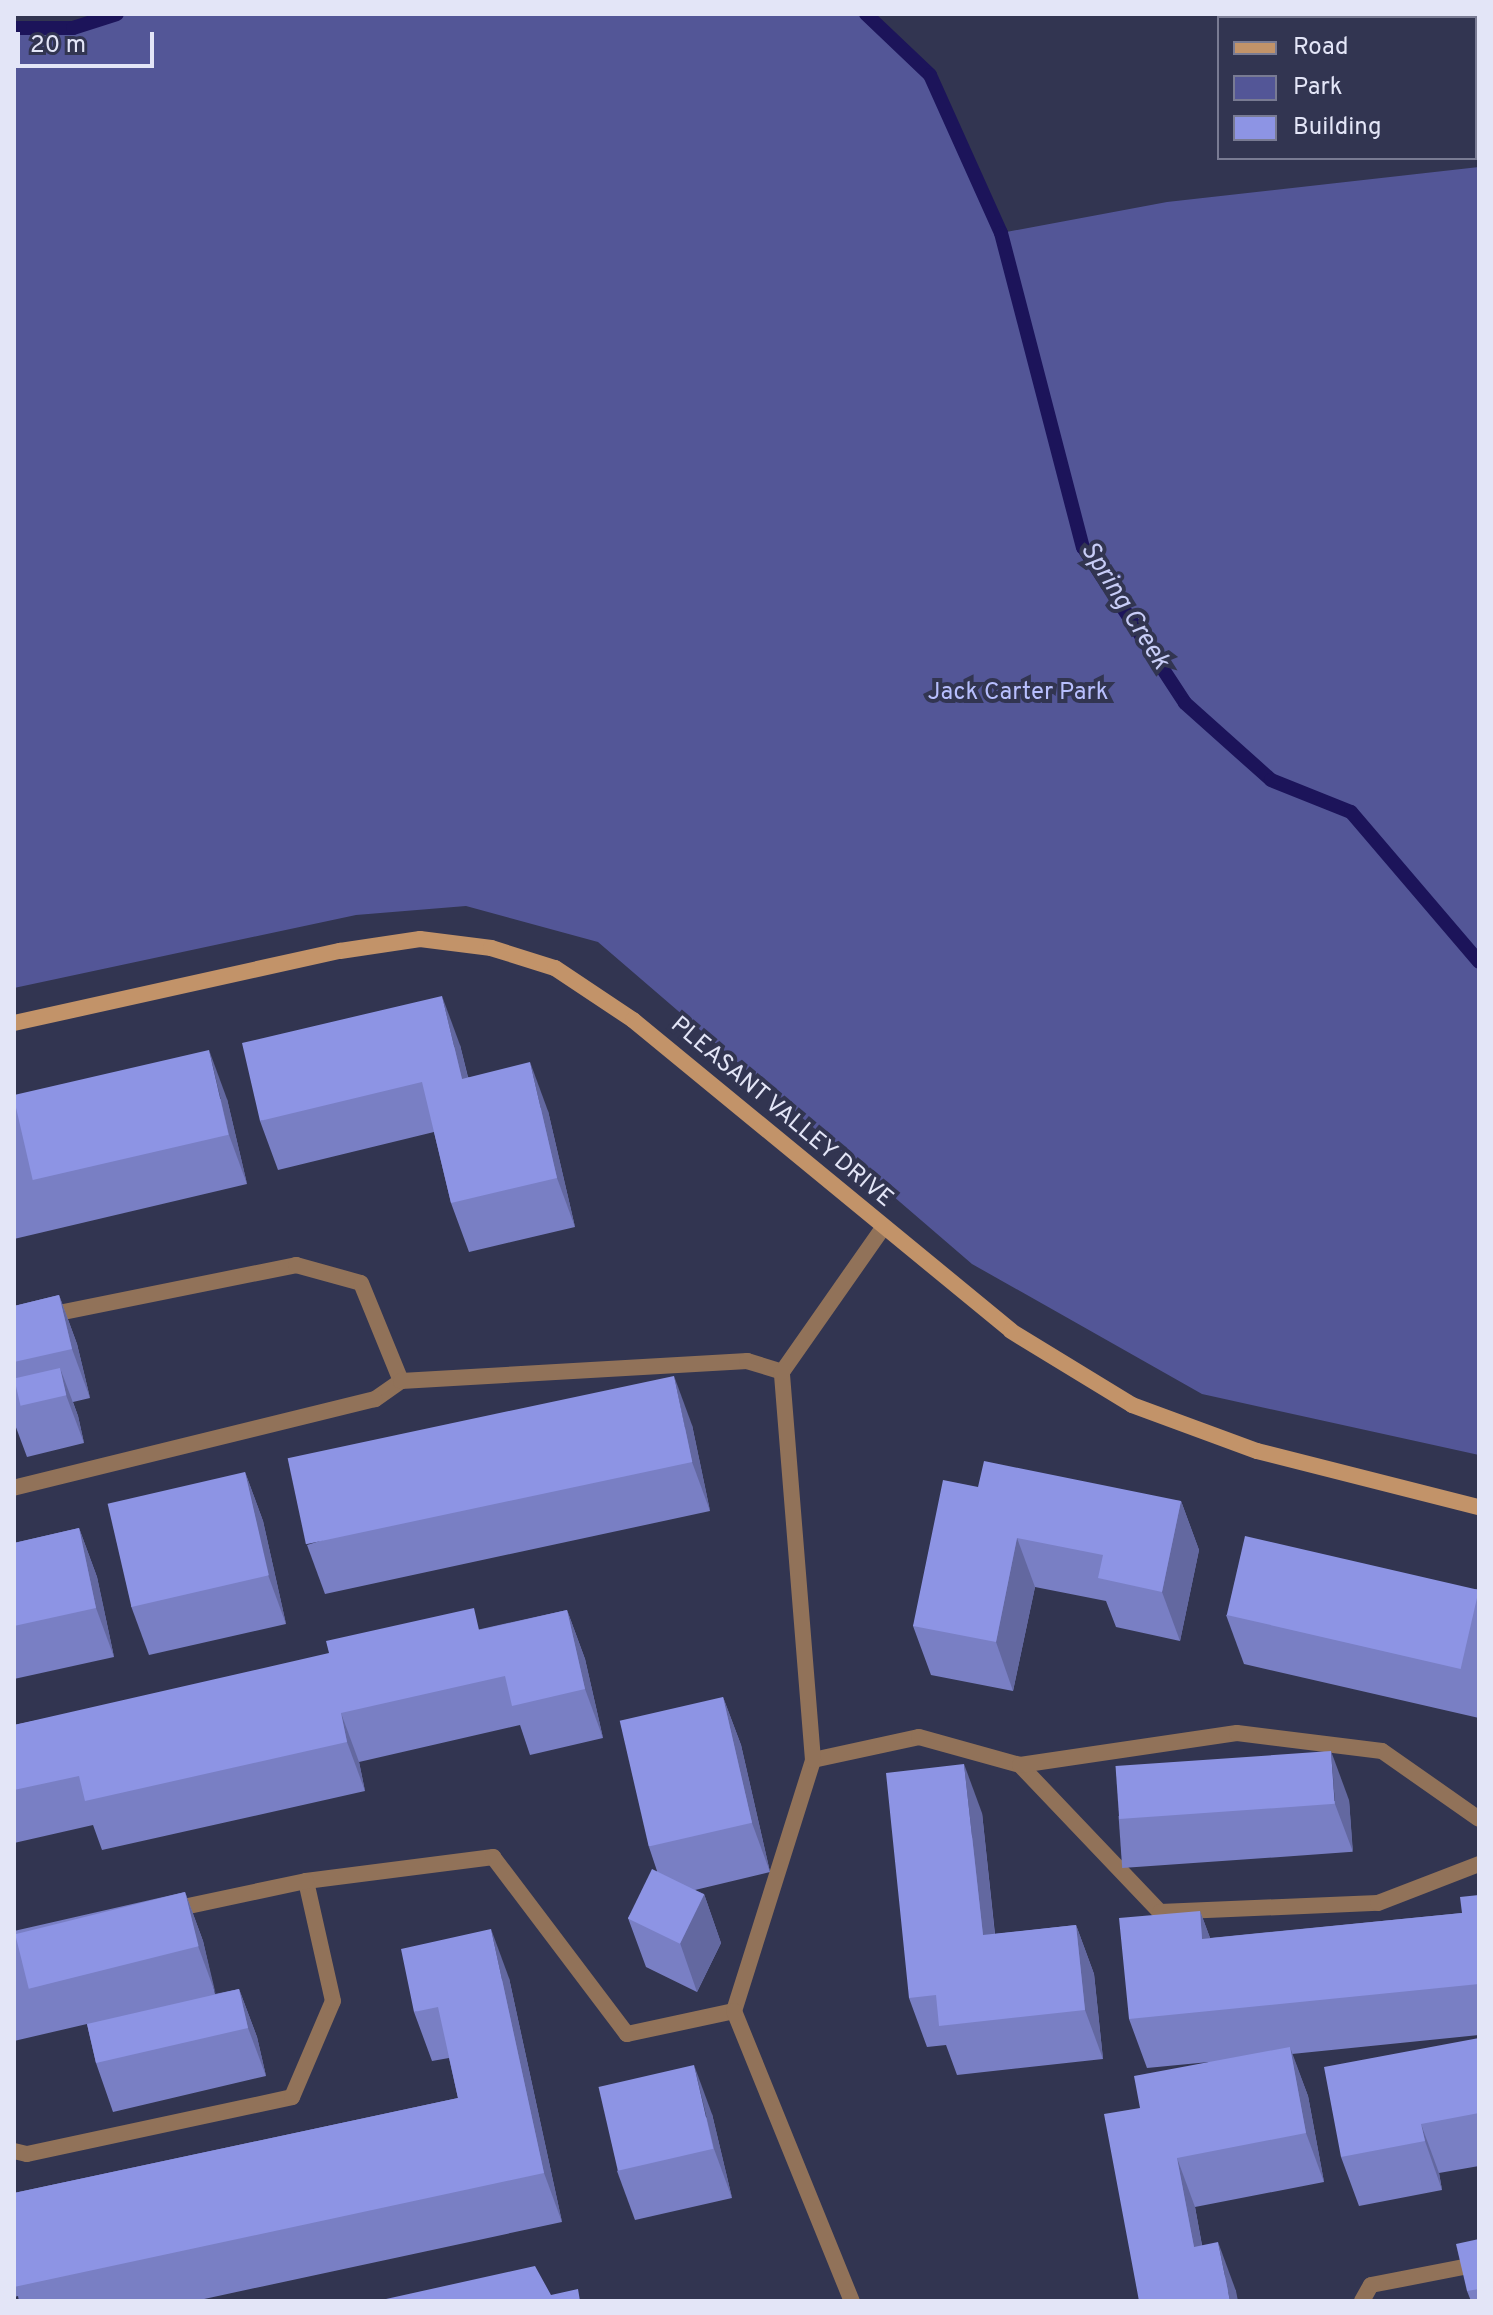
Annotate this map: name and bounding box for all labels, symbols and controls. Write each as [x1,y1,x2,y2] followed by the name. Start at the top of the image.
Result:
[20,16,158,66] scale bar
[1217,16,1477,160] legend
[30,31,86,61] text: 20 m
[1293,33,1349,63] text: Road
[1293,73,1343,103] text: Park
[1293,113,1382,143] text: Building
[1072,536,1176,676] water label: Spring Creek
[927,680,1109,708] park label: Jack Carter Park
[663,1011,899,1215] street label: PLEASANT VALLEY DRIVE

